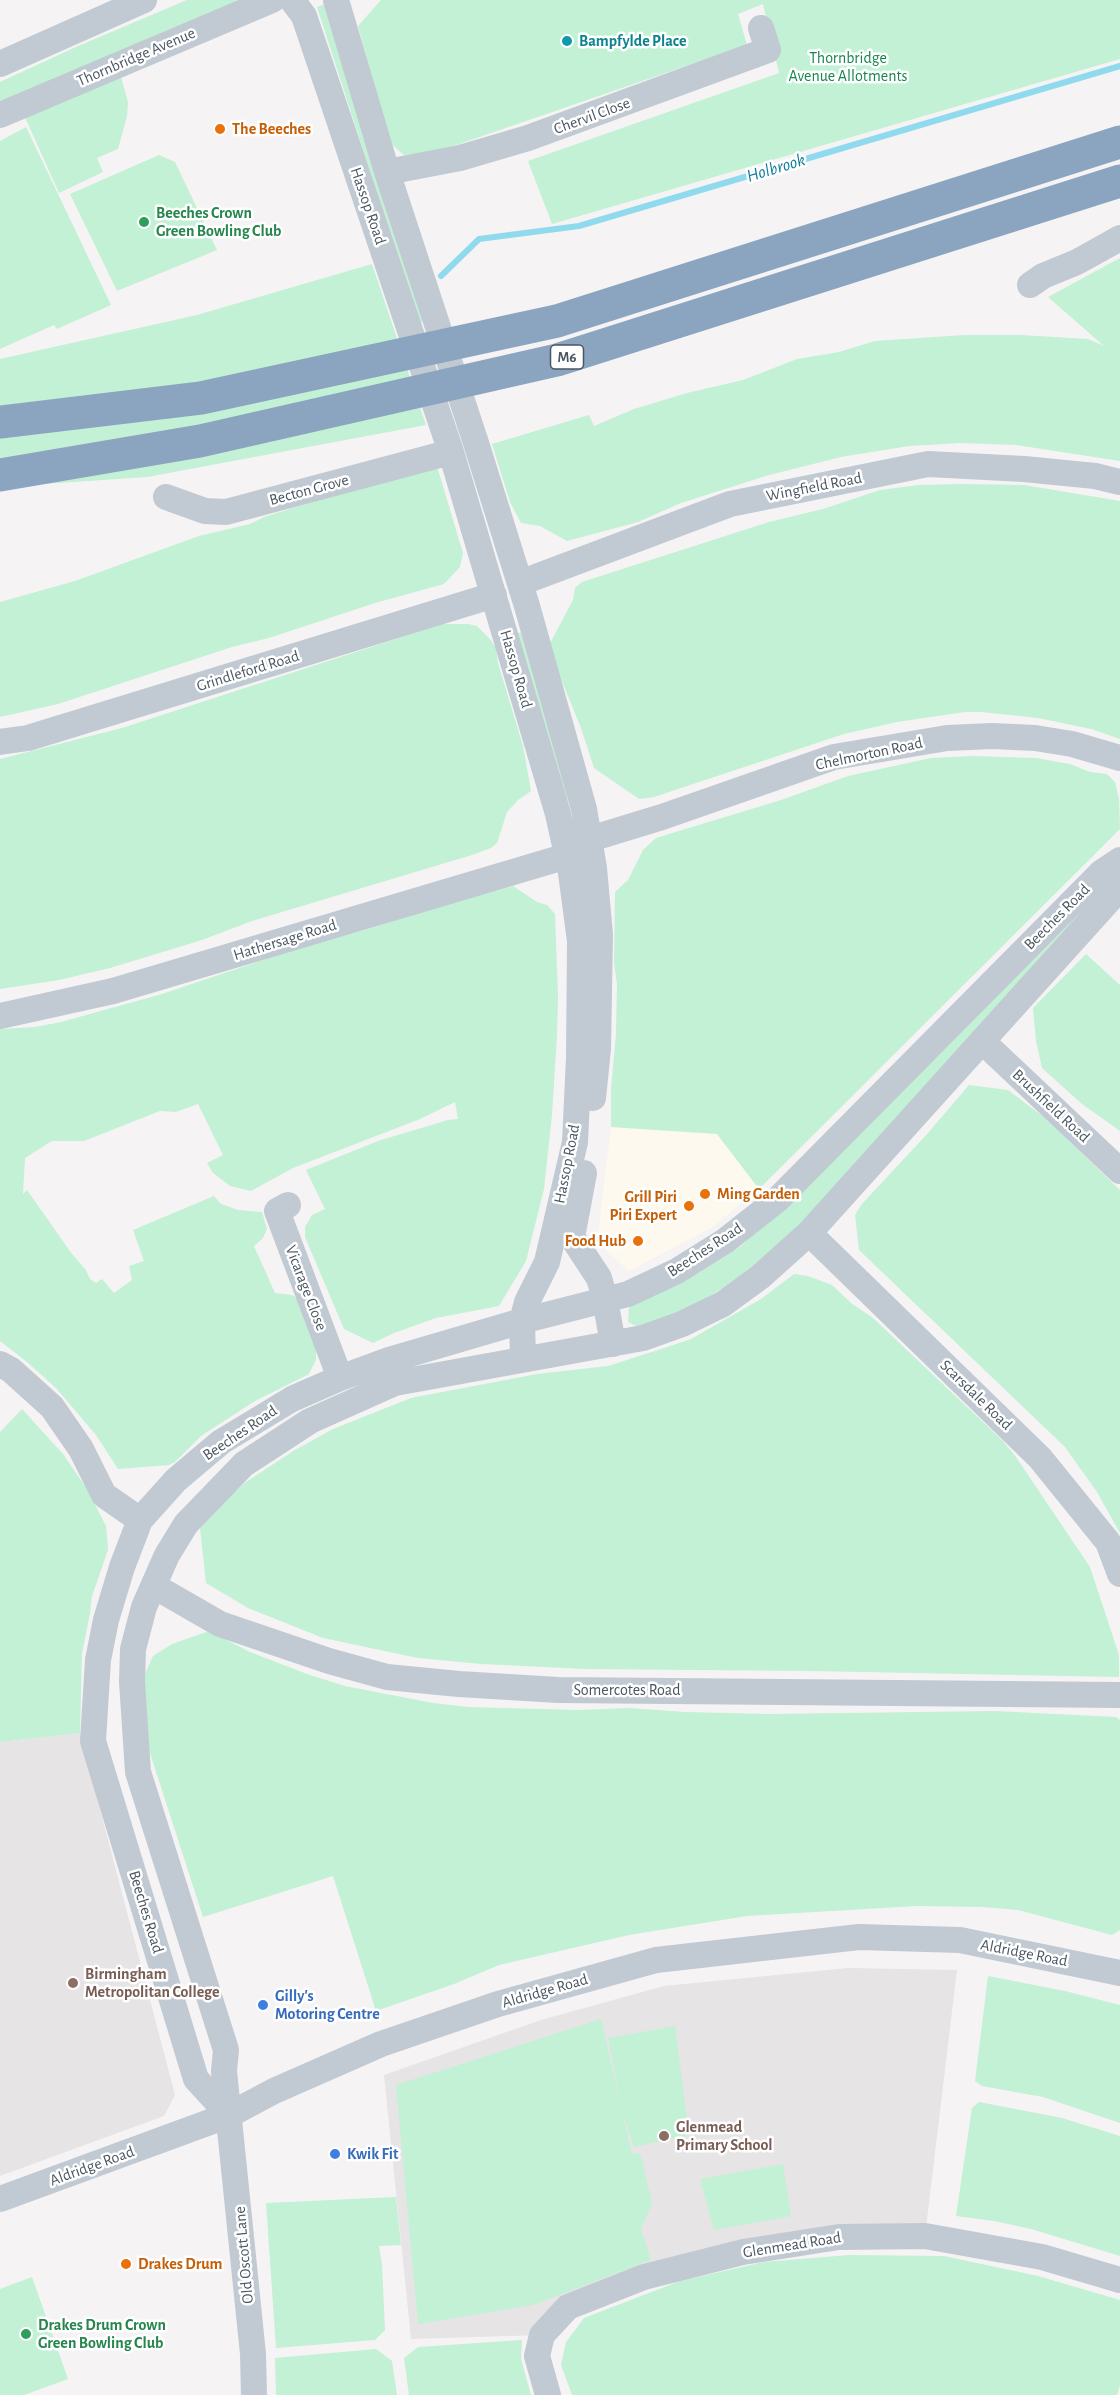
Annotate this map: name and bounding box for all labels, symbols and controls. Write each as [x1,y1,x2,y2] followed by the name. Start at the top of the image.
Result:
[74,23,198,91] street label: Thornbridge Avenue
[579,31,687,51] place label: Bampfylde Place
[560,34,574,48] marker: Bampfylde Place
[789,48,907,86] park label: Thornbridge Avenue Allotments
[551,93,633,139] street label: Chervil Close
[232,119,311,139] place label: The Beeches
[213,122,227,136] marker: The Beeches
[744,149,808,187] water label: Holbrook
[346,165,390,247] street label: Hassop Road
[156,203,281,241] place label: Beeches Crown Green Bowling Club
[137,215,151,229] marker: Beeches Crown Green Bowling Club
[550,345,584,369] road number: M6
[764,468,864,506] street label: Wingfield Road
[267,470,351,510] street label: Becton Grove
[496,628,536,710] street label: Hassop Road
[194,646,302,696] street label: Grindleford Road
[814,733,924,775] street label: Chelmorton Road
[1020,880,1094,954] street label: Beeches Road
[231,915,339,965] street label: Hathersage Road
[1008,1065,1094,1147] street label: Brushfield Road
[550,1123,584,1205] street label: Hassop Road
[717,1184,800,1204] place label: Ming Garden
[609,1187,677,1225] place label: Grill Piri Piri Expert
[698,1187,712,1201] marker: Ming Garden
[682,1199,696,1213] marker: Grill Piri Piri Expert
[664,1219,746,1281] street label: Beeches Road
[565,1231,626,1251] place label: Food Hub
[631,1234,645,1248] marker: Food Hub
[281,1243,331,1333] street label: Vicarage Close
[936,1356,1016,1434] street label: Scarsdale Road
[199,1401,281,1465] street label: Beeches Road
[574,1680,680,1700] street label: Somercotes Road
[124,1868,168,1956] street label: Beeches Road
[979,1935,1069,1971] street label: Aldridge Road
[85,1964,220,2002] place label: Birmingham Metropolitan College
[500,1970,590,2012] street label: Aldridge Road
[66,1976,80,1990] marker: Birmingham Metropolitan College
[275,1986,380,2024] place label: Gilly's Motoring Centre
[256,1998,270,2012] marker: Gilly's Motoring Centre
[676,2117,773,2155] place label: Glenmead Primary School
[657,2129,671,2143] marker: Glenmead Primary School
[47,2142,137,2190] street label: Aldridge Road
[347,2144,398,2164] place label: Kwik Fit
[328,2147,342,2161] marker: Kwik Fit
[230,2206,258,2304] street label: Old Oscott Lane
[742,2228,842,2262] street label: Glenmead Road
[138,2254,223,2274] place label: Drakes Drum
[119,2257,133,2271] marker: Drakes Drum
[38,2315,166,2353] place label: Drakes Drum Crown Green Bowling Club
[19,2327,33,2341] marker: Drakes Drum Crown Green Bowling Club

